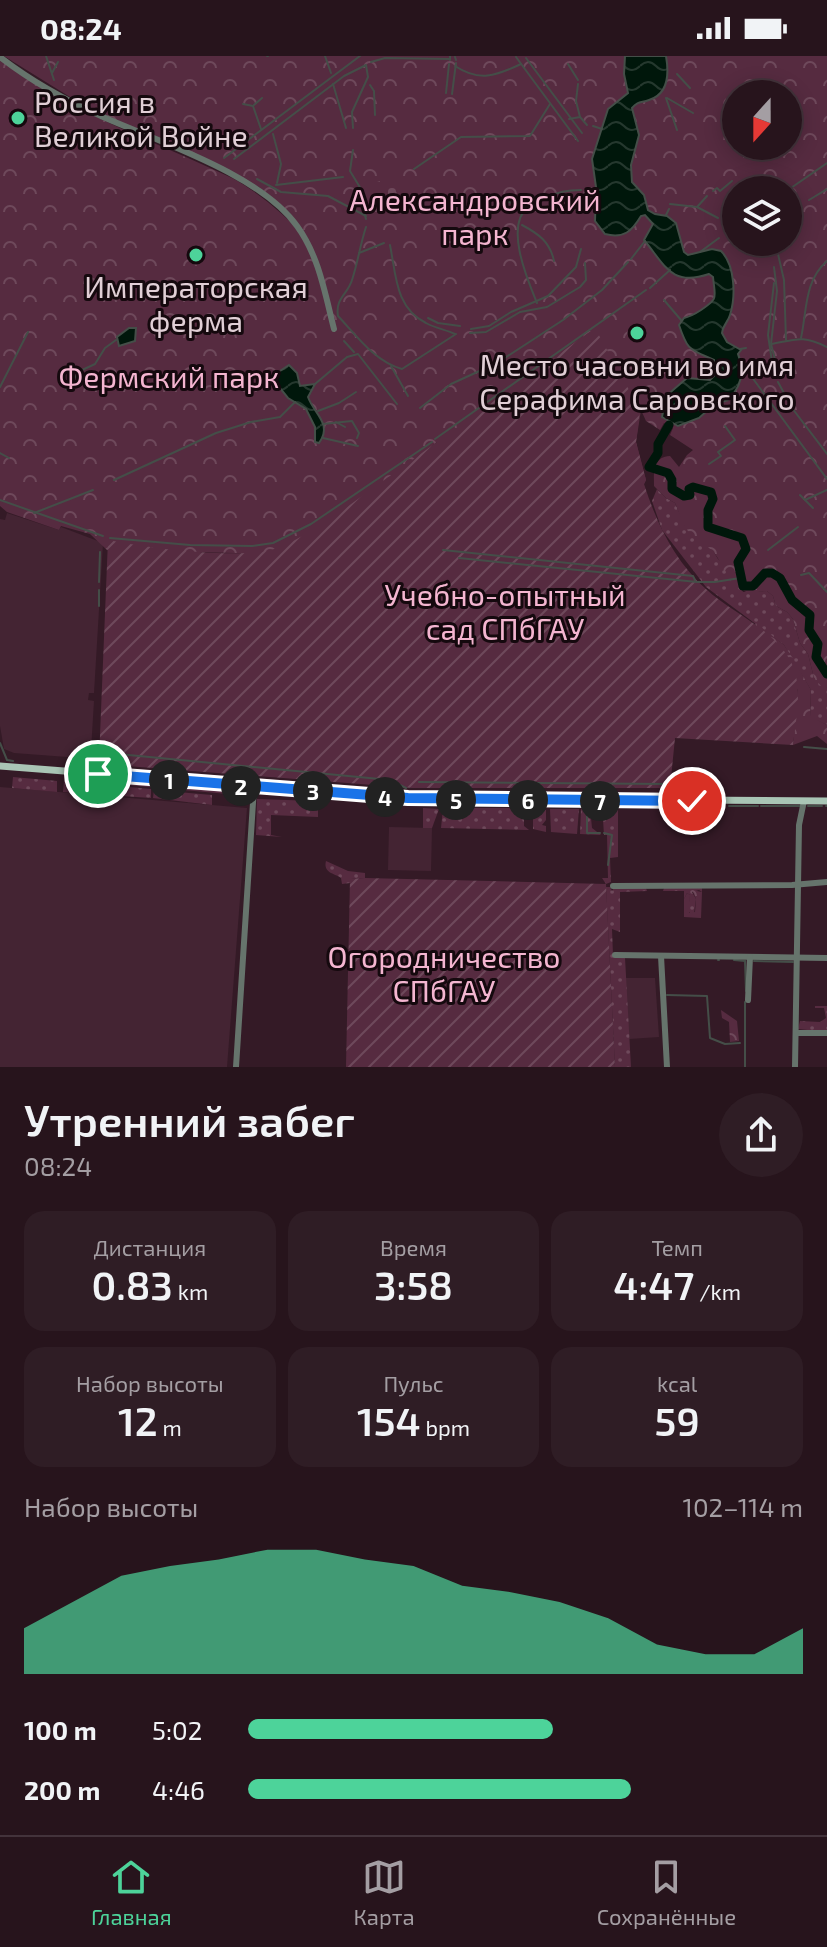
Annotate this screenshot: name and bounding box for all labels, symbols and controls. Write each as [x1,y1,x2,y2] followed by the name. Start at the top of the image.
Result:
[40,10,122,46] text: 08:24
[722,80,802,160] north arrow
[722,80,802,256] map controls
[34,83,248,153] place label: Россия в Великой Войне
[9,109,27,127] marker: Россия в Великой Войне
[722,176,802,256] button: layers
[349,181,601,251] park label: Александровский парк
[187,246,205,264] marker: Императорская ферма
[84,268,308,338] place label: Императорская ферма
[628,324,646,342] marker: Место часовни во имя Серафима Саровского
[479,346,795,416] place label: Место часовни во имя Серафима Саровского
[59,358,279,394] park label: Фермский парк
[384,576,626,646] park label: Учебно-опытный сад СПбГАУ
[64,740,132,808] pin
[76,752,120,796] icon: arrive
[149,760,189,800] pin: 1
[221,766,261,806] pin: 2
[164,767,174,793] text: 1
[658,767,726,835] pin
[293,771,333,811] pin: 3
[235,773,247,799] text: 2
[365,777,405,817] pin: 4
[307,778,319,804] text: 3
[670,779,714,823] icon: check
[436,780,476,820] pin: 5
[508,780,548,820] pin: 6
[580,781,620,821] pin: 7
[378,784,392,810] text: 4
[450,787,462,813] text: 5
[522,787,534,813] text: 6
[594,788,606,814] text: 7
[327,938,561,1008] park label: Огородничество СПбГАУ
[24,1093,355,1146] text: Утренний забег
[719,1093,803,1177] button: share
[24,1150,92,1181] text: 08:24
[94,1234,206,1260] text: Дистанция
[380,1234,447,1260] text: Время
[652,1234,703,1260] text: Темп
[91,1260,173,1308] text: 0.83
[374,1260,453,1308] text: 3:58
[613,1260,694,1308] text: 4:47
[173,1278,208,1304] text: km
[694,1278,741,1304] text: /km
[76,1370,224,1396] text: Набор высоты
[383,1370,444,1396] text: Пульс
[657,1370,697,1396] text: kcal
[118,1396,158,1444] text: 12
[357,1396,421,1444] text: 154
[655,1396,700,1444] text: 59
[158,1414,182,1440] text: m
[421,1414,470,1440] text: bpm
[24,1491,198,1522] text: Набор высоты
[683,1491,803,1522] text: 102–114 m
[24,1714,97,1745] text: 100 m
[152,1714,202,1745] text: 5:02
[24,1774,100,1805] text: 200 m
[152,1774,205,1805] text: 4:46
[91,1855,172,1929] tab: Главная
[354,1855,415,1929] tab: Карта
[597,1855,736,1929] tab: Сохранённые

